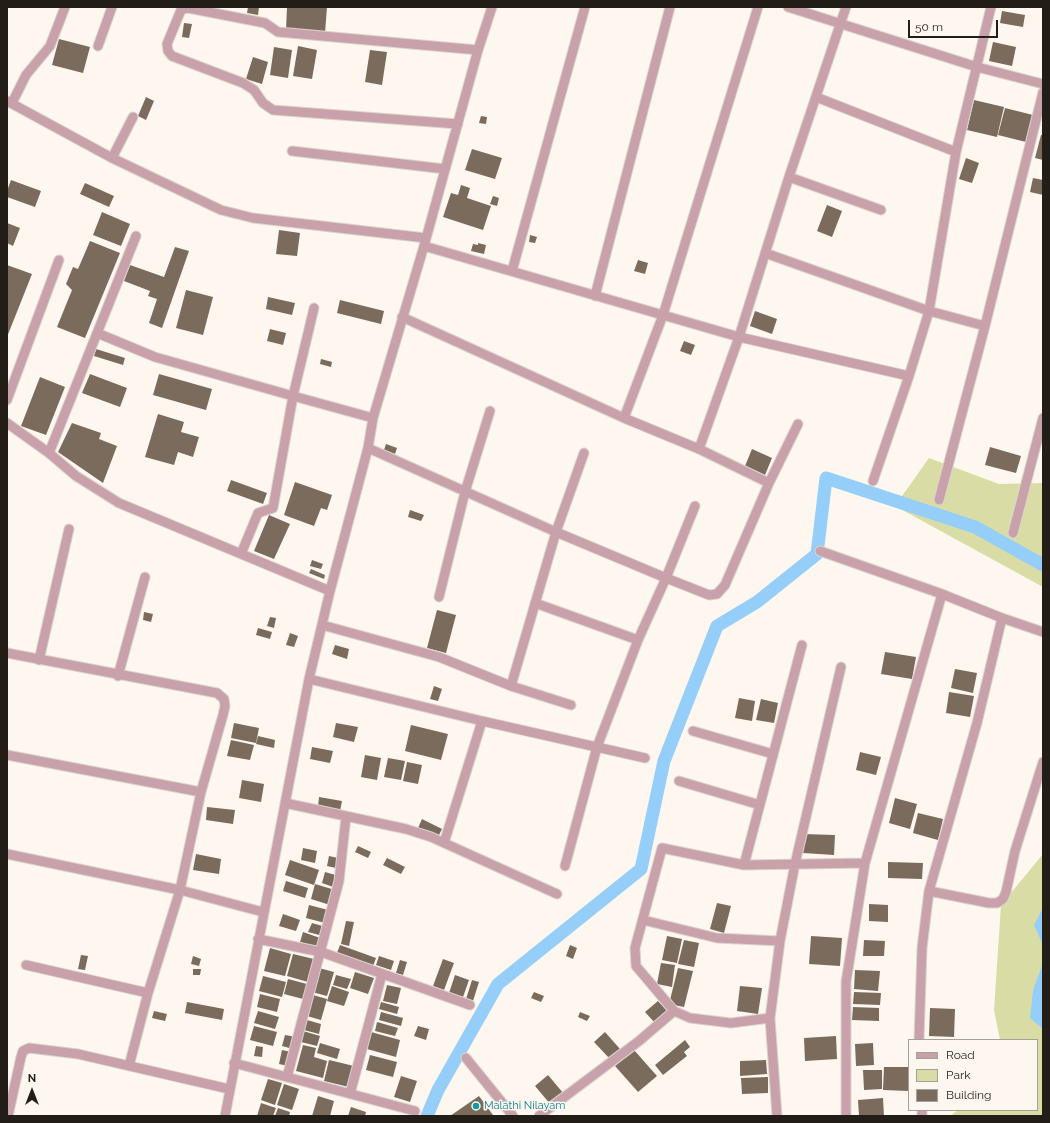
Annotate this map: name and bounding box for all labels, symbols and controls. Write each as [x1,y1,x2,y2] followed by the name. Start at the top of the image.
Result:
[910,12,1000,38] scale bar
[915,20,943,34] text: 50 m
[908,1039,1038,1111] legend
[946,1048,975,1062] text: Road
[946,1068,971,1082] text: Park
[12,1071,52,1111] north arrow
[28,1072,36,1085] text: N
[946,1088,992,1102] text: Building
[484,1099,565,1113] place label: Malathi Nilayam
[471,1101,481,1111] marker: Malathi Nilayam

